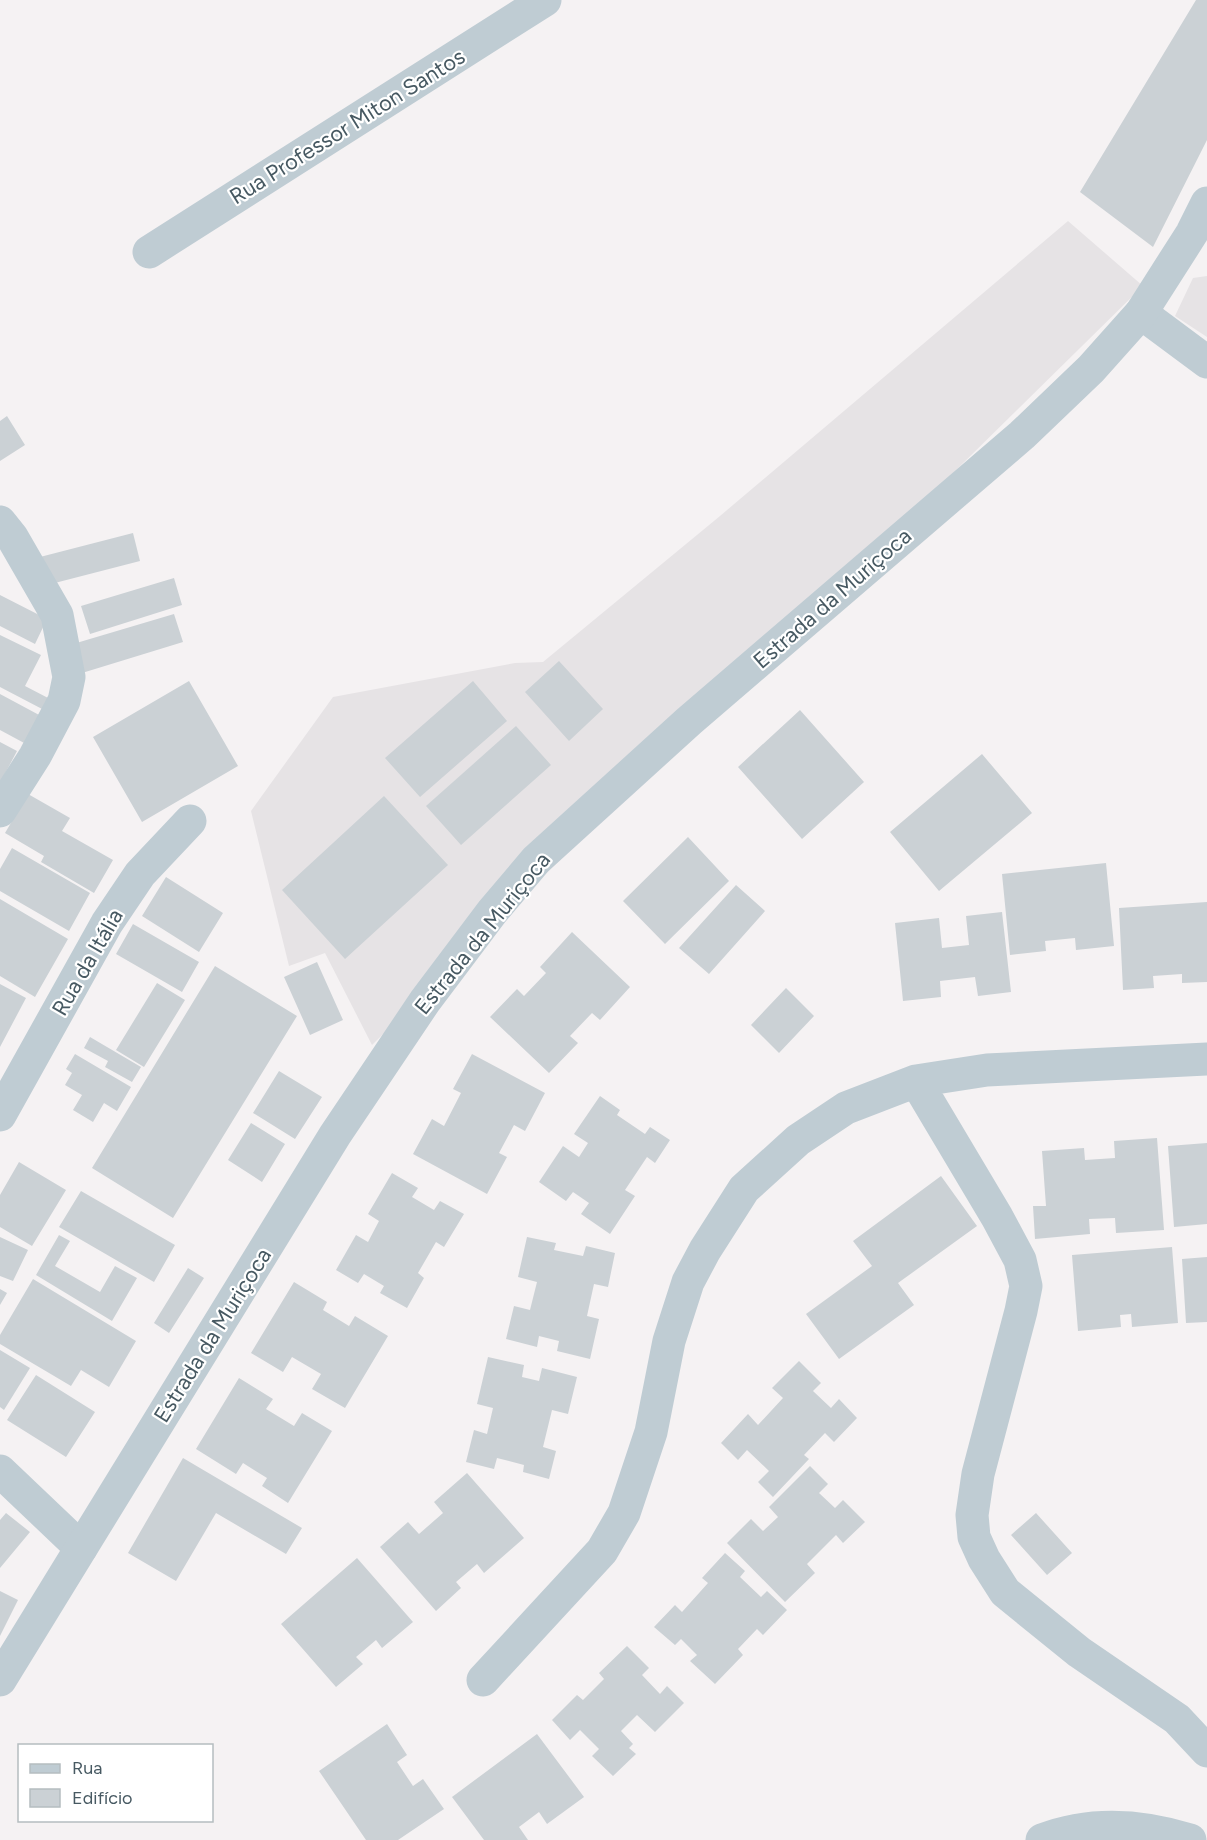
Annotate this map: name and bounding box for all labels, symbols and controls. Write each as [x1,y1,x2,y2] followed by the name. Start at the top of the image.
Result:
[225,43,470,210] street label: Rua Professor Miton Santos
[748,522,917,674] street label: Estrada da Muriçoca
[409,847,556,1020] street label: Estrada da Muriçoca
[46,904,129,1020] street label: Rua da Itália
[148,1243,277,1427] street label: Estrada da Muriçoca
[18,1744,213,1822] legend
[72,1757,103,1779] text: Rua
[72,1787,133,1809] text: Edifício

